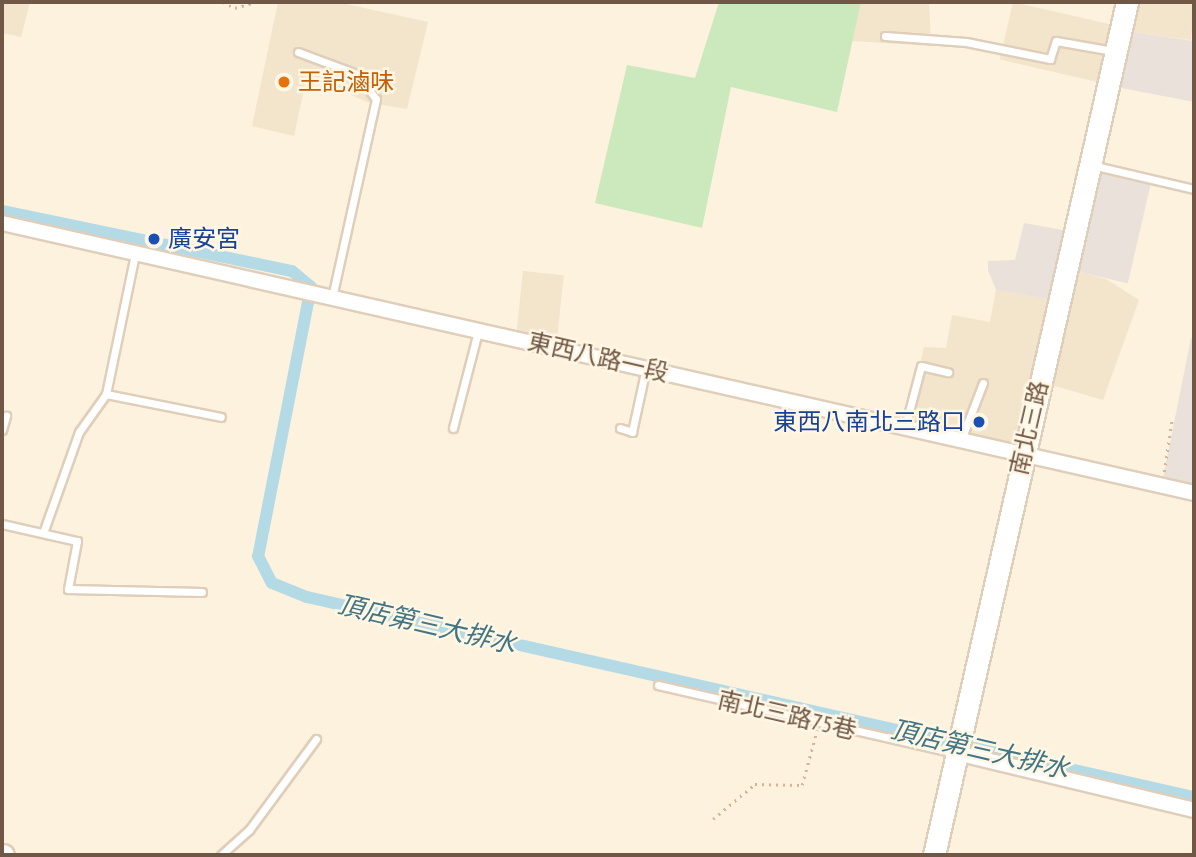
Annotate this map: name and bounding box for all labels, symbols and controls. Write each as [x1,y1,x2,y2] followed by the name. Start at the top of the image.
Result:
[298,68,394,96] place label: 王記滷味
[276,74,292,90] marker: 王記滷味
[168,225,240,253] place label: 廣安宮
[146,231,162,247] marker: 廣安宮
[525,327,671,387] street label: 東西八路一段
[1004,378,1054,478] street label: 南北三路
[773,408,965,436] place label: 東西八南北三路口
[971,414,987,430] marker: 東西八南北三路口
[335,588,519,660] water label: 頂店第三大排水
[715,685,859,745] street label: 南北三路75巷
[888,713,1072,785] water label: 頂店第三大排水

